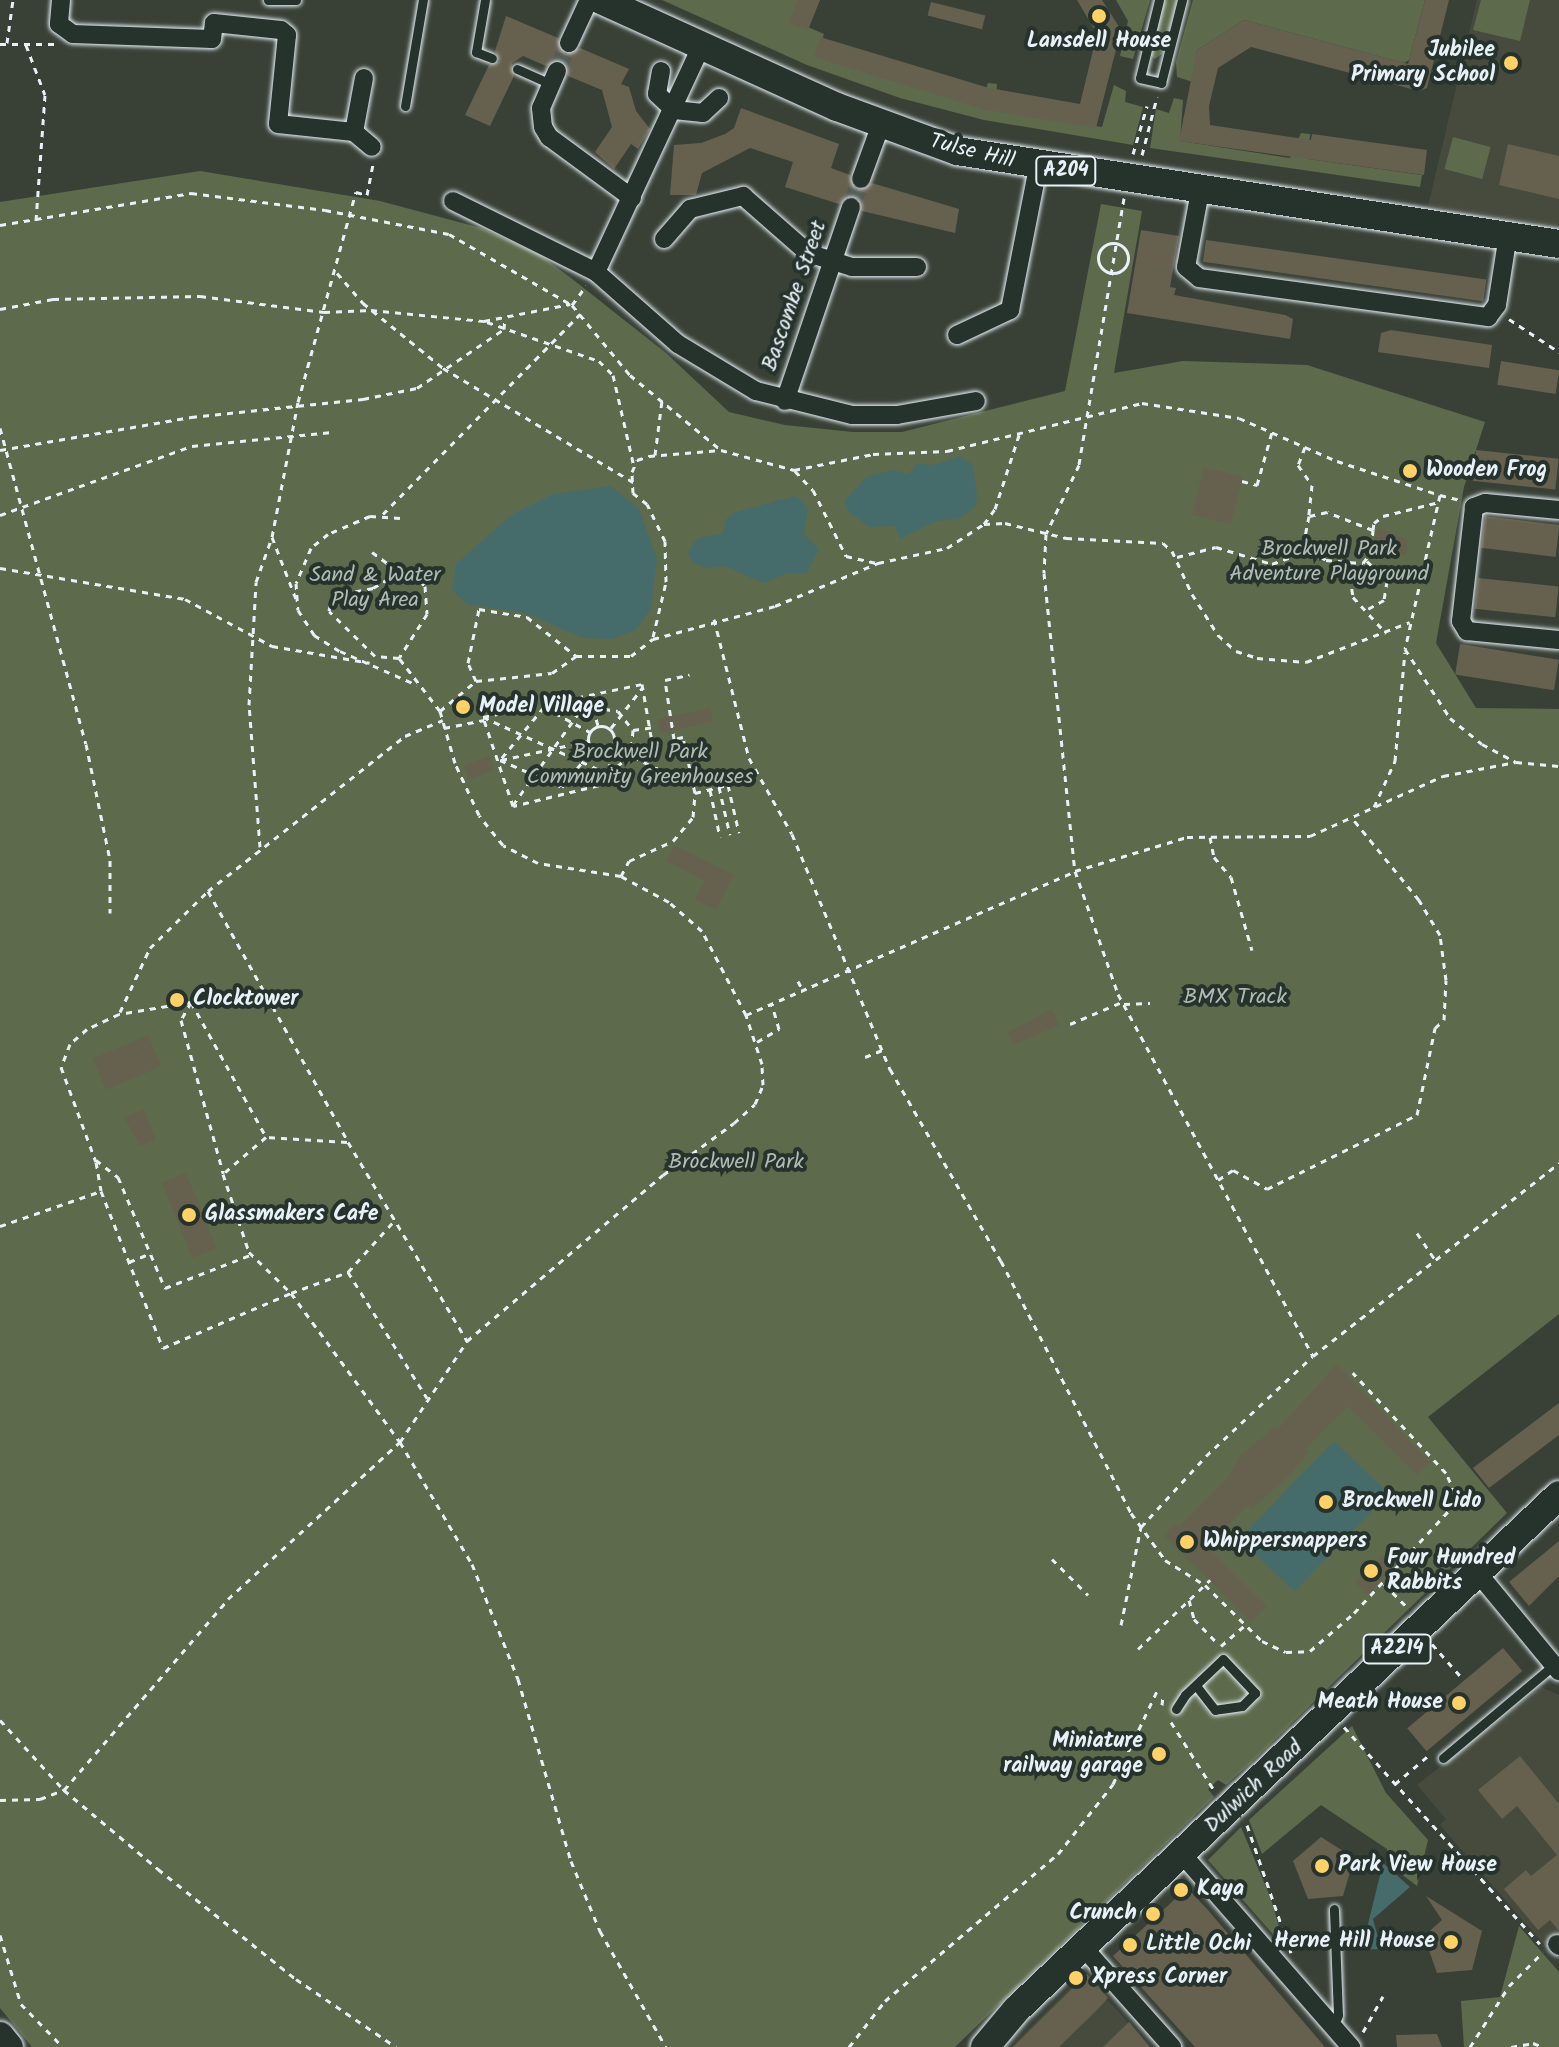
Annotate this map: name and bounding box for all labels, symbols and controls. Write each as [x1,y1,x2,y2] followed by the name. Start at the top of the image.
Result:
[1090,7,1108,25] marker: Lansdell House
[1027,29,1171,55] place label: Lansdell House
[1351,37,1495,88] place label: Jubilee Primary School
[1502,54,1520,72] marker: Jubilee Primary School
[927,129,1017,175] street label: Tulse Hill
[1034,155,1098,187] road number: A204
[757,217,833,375] street label: Bascombe Street
[1426,458,1547,484] place label: Wooden Frog
[1401,462,1419,480] marker: Wooden Frog
[1229,536,1429,588] park label: Brockwell Park Adventure Playground
[309,562,441,614] park label: Sand & Water Play Area
[479,694,604,720] place label: Model Village
[454,698,472,716] marker: Model Village
[527,739,753,790] park label: Brockwell Park Community Greenhouses
[1183,985,1287,1011] park label: BMX Track
[193,987,298,1013] place label: Clocktower
[168,991,186,1009] marker: Clocktower
[668,1150,804,1176] park label: Brockwell Park
[205,1202,378,1228] place label: Glassmakers Cafe
[180,1206,198,1224] marker: Glassmakers Cafe
[1342,1489,1481,1515] place label: Brockwell Lido
[1317,1493,1335,1511] marker: Brockwell Lido
[1203,1529,1367,1555] place label: Whippersnappers
[1178,1533,1196,1551] marker: Whippersnappers
[1387,1545,1516,1596] place label: Four Hundred Rabbits
[1362,1562,1380,1580] marker: Four Hundred Rabbits
[1361,1633,1433,1665] road number: A2214
[1318,1690,1443,1716] place label: Meath House
[1450,1694,1468,1712] marker: Meath House
[1003,1728,1143,1780] place label: Miniature railway garage
[1199,1735,1309,1839] street label: Dulwich Road
[1150,1745,1168,1763] marker: Miniature railway garage
[1338,1853,1497,1879] place label: Park View House
[1313,1857,1331,1875] marker: Park View House
[1197,1877,1244,1903] place label: Kaya
[1172,1881,1190,1899] marker: Kaya
[1069,1901,1137,1927] place label: Crunch
[1144,1905,1162,1923] marker: Crunch
[1274,1929,1435,1955] place label: Herne Hill House
[1146,1932,1251,1958] place label: Little Ochi
[1442,1933,1460,1951] marker: Herne Hill House
[1121,1936,1139,1954] marker: Little Ochi
[1092,1965,1227,1991] place label: Xpress Corner
[1067,1969,1085,1987] marker: Xpress Corner

